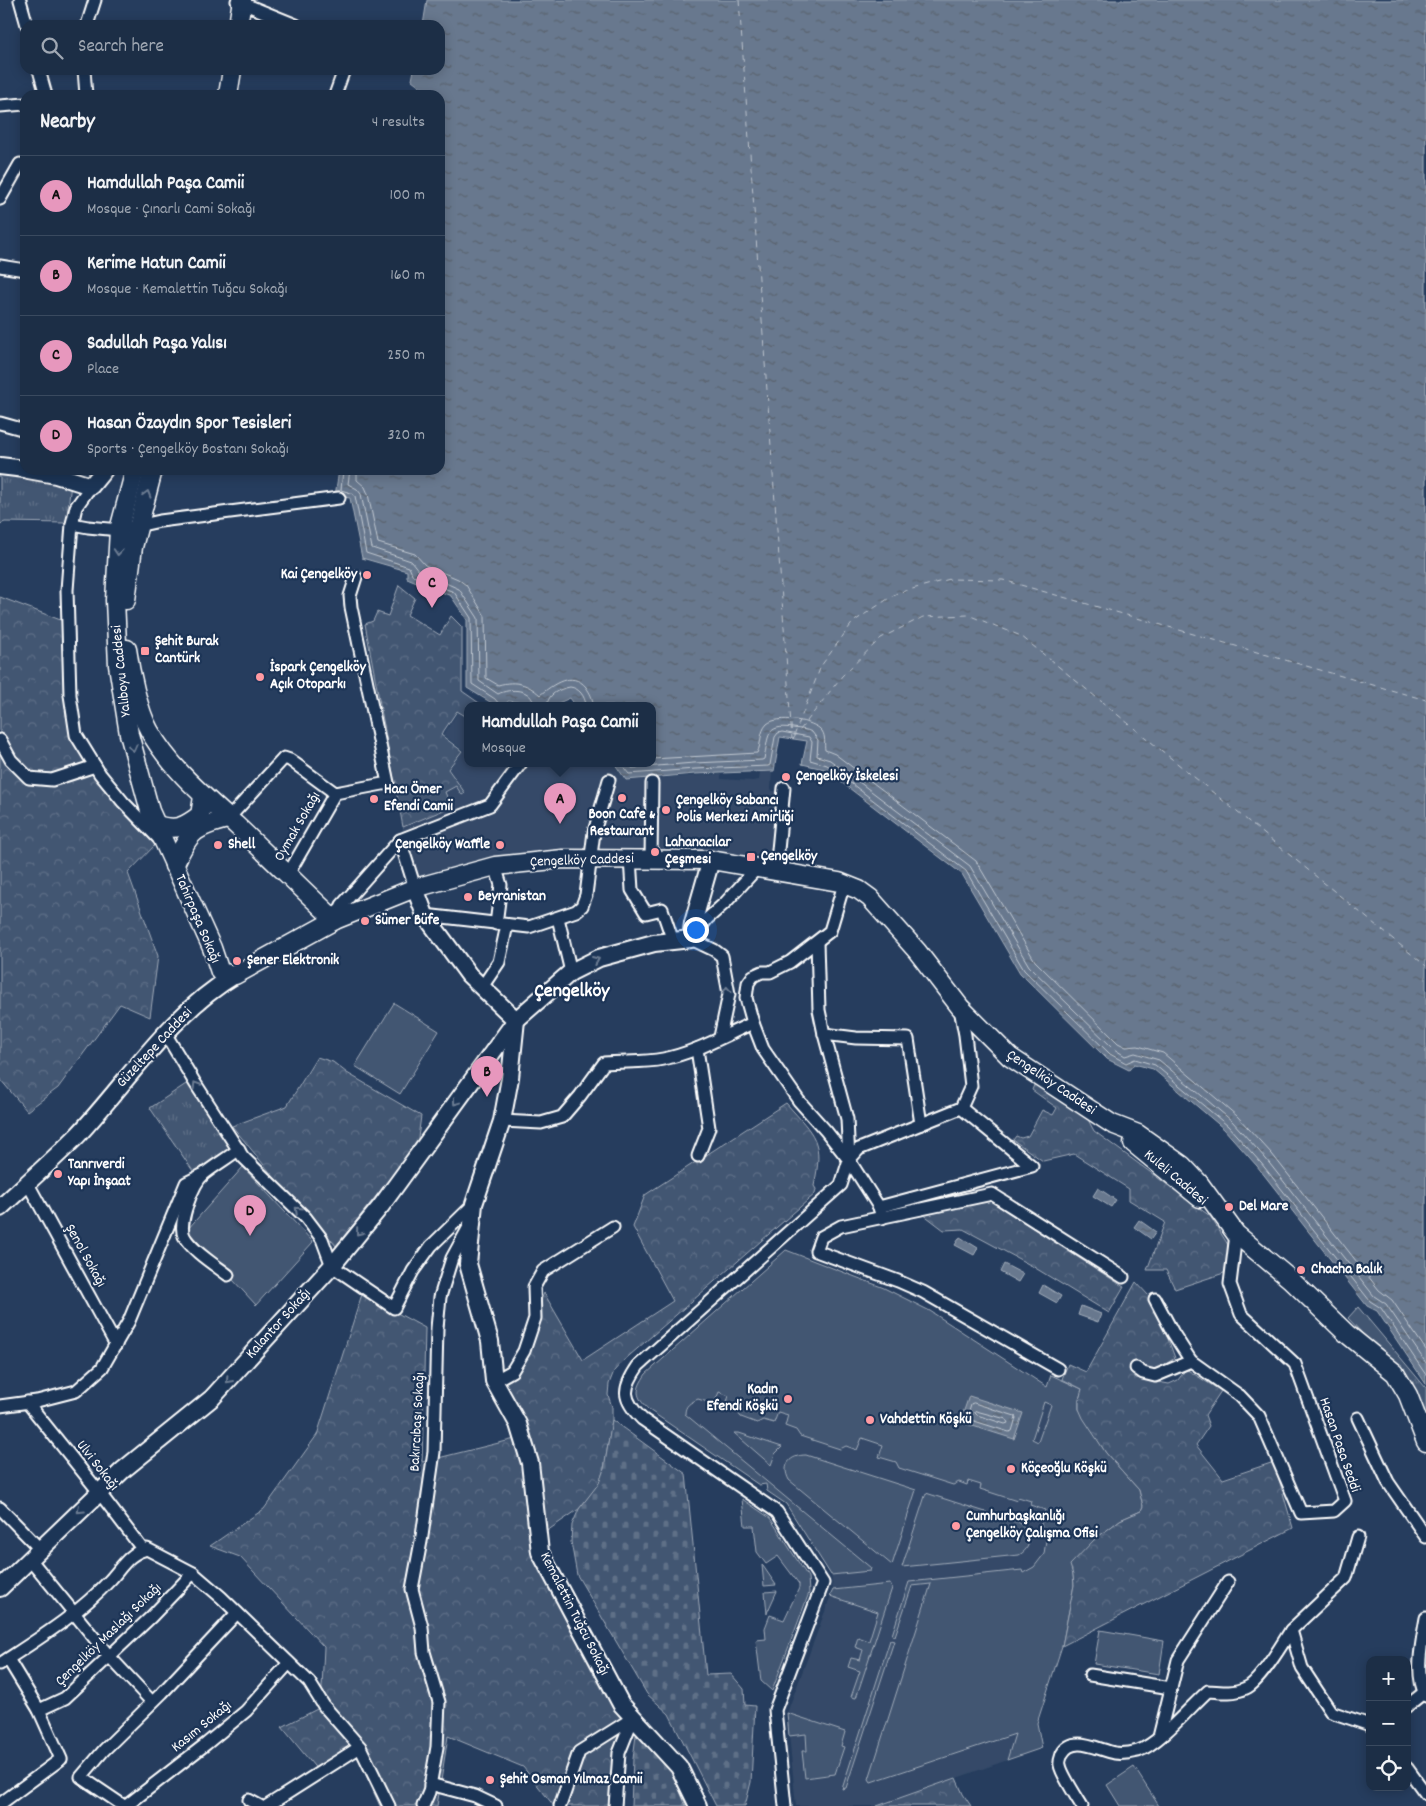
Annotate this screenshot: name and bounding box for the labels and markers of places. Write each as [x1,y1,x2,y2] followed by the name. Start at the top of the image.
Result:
[281,564,358,586] place label: Kai Çengelköy
[416,567,448,608] pin: C
[361,569,373,581] marker: Kai Çengelköy
[155,631,219,670] place label: Şehit Burak Cantürk
[139,645,151,657] marker: Şehit Burak Cantürk
[270,657,367,696] place label: İspark Çengelköy Açık Otoparkı
[254,671,266,683] marker: İspark Çengelköy Açık Otoparkı
[796,766,898,788] place label: Çengelköy İskelesi
[780,771,792,783] marker: Çengelköy İskelesi
[384,779,453,818] place label: Hacı Ömer Efendi Camii
[544,783,576,824] pin: A
[676,790,794,829] place label: Çengelköy Sabancı Polis Merkezi Amirliği
[616,792,628,804] marker: Boon Cafe & Restaurant
[368,793,380,805] marker: Hacı Ömer Efendi Camii
[588,804,656,843] place label: Boon Cafe & Restaurant
[660,804,672,816] marker: Çengelköy Sabancı Polis Merkezi Amirliği
[665,832,731,871] place label: Lahanacılar Çeşmesi
[228,834,256,856] place label: Shell
[395,834,490,856] place label: Çengelköy Waffle
[212,839,224,851] marker: Shell
[494,839,506,851] marker: Çengelköy Waffle
[649,846,661,858] marker: Lahanacılar Çeşmesi
[761,846,818,868] place label: Çengelköy
[745,851,757,863] marker: Çengelköy
[478,886,546,908] place label: Beyranistan
[462,891,474,903] marker: Beyranistan
[375,910,440,932] place label: Sümer Büfe
[359,915,371,927] marker: Sümer Büfe
[247,950,339,972] place label: Şener Elektronik
[231,955,243,967] marker: Şener Elektronik
[471,1056,503,1097] pin: B
[67,1154,131,1193] place label: Tanrıverdi Yapı İnşaat
[52,1168,64,1180] marker: Tanrıverdi Yapı İnşaat
[234,1195,266,1236] pin: D
[1239,1196,1289,1218] place label: Del Mare
[1223,1201,1235,1213] marker: Del Mare
[1311,1259,1382,1281] place label: Chacha Balık
[1295,1264,1307,1276] marker: Chacha Balık
[706,1379,779,1418] place label: Kadın Efendi Köşkü
[782,1393,794,1405] marker: Kadın Efendi Köşkü
[880,1409,972,1431] place label: Vahdettin Köşkü
[864,1414,876,1426] marker: Vahdettin Köşkü
[1021,1458,1107,1480] place label: Köçeoğlu Köşkü
[1005,1463,1017,1475] marker: Köçeoğlu Köşkü
[966,1506,1098,1545] place label: Cumhurbaşkanlığı Çengelköy Çalışma Ofisi
[950,1520,962,1532] marker: Cumhurbaşkanlığı Çengelköy Çalışma Ofisi
[500,1769,643,1791] place label: Şehit Osman Yılmaz Camii
[484,1774,496,1786] marker: Şehit Osman Yılmaz Camii

